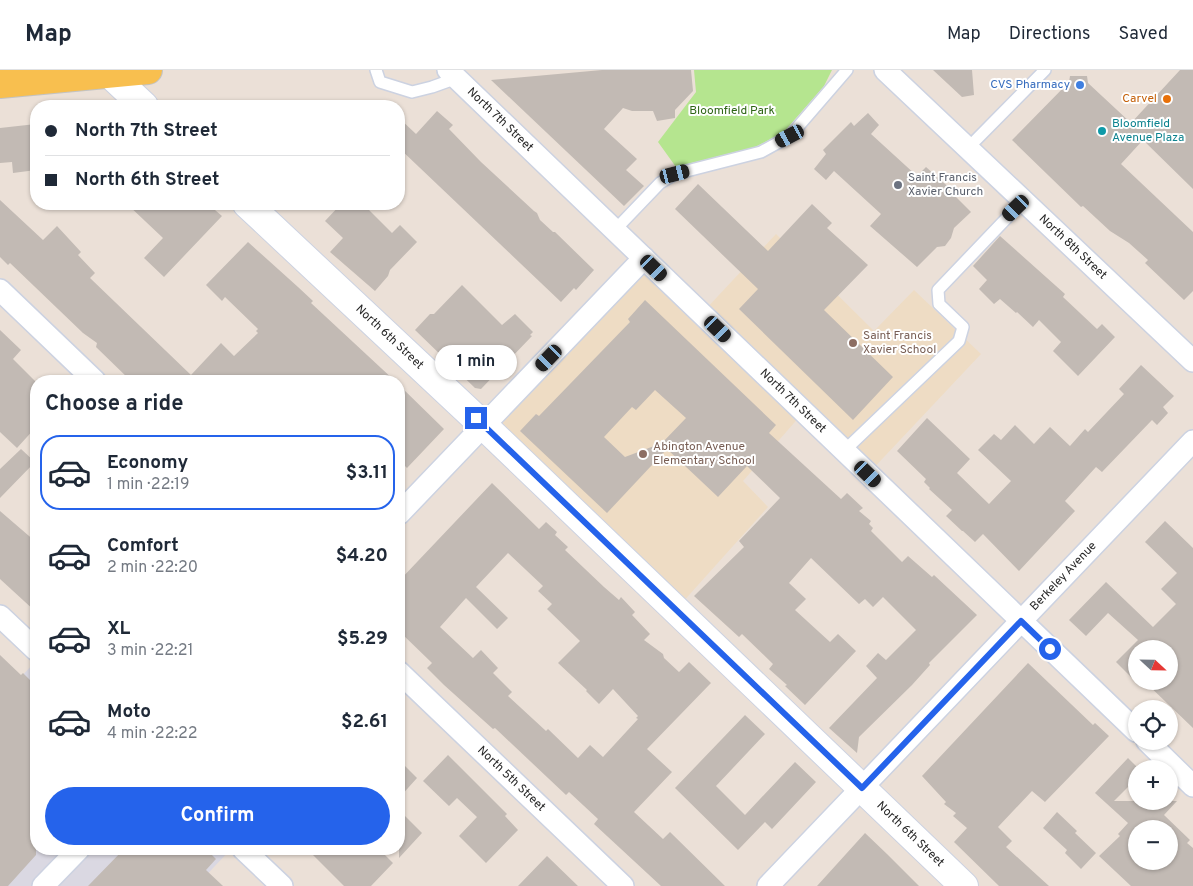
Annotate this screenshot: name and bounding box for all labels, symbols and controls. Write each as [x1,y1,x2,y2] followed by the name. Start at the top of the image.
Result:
[25,20,72,50] text: Map
[947,23,981,46] text: Map
[1009,23,1091,46] text: Directions
[1119,23,1168,46] text: Saved
[990,77,1070,93] place label: CVS Pharmacy
[1074,79,1086,91] marker: CVS Pharmacy
[463,84,537,156] street label: North 7th Street
[1122,91,1157,107] place label: Carvel
[1161,93,1173,105] marker: Carvel
[689,103,775,119] park label: Bloomfield Park
[1112,116,1184,146] place label: Bloomfield Avenue Plaza
[75,119,218,143] text: North 7th Street
[773,122,806,150] car
[1096,125,1108,137] marker: Bloomfield Avenue Plaza
[658,163,691,185] car
[75,168,220,192] text: North 6th Street
[908,170,983,200] place label: Saint Francis Xavier Church
[892,179,904,191] marker: Saint Francis Xavier Church
[999,192,1032,224] car
[1035,211,1110,283] street label: North 8th Street
[637,252,670,284] car
[352,301,427,373] street label: North 6th Street
[701,313,734,345] car
[863,328,936,358] place label: Saint Francis Xavier School
[847,337,859,349] marker: Saint Francis Xavier School
[533,342,564,374] car
[435,346,517,380] callout: 1 min
[457,352,495,372] text: 1 min
[756,365,829,437] street label: North 7th Street
[45,391,183,418] text: Choose a ride
[465,407,487,429] route end
[653,439,755,469] place label: Abington Avenue Elementary School
[637,448,649,460] marker: Abington Avenue Elementary School
[47,450,92,495] icon: car
[107,451,188,475] text: Economy
[851,458,884,490] car
[346,461,388,485] text: $3.11
[107,475,190,495] text: 1 min · 22:19
[47,533,92,578] icon: car
[107,534,179,558] text: Comfort
[1027,538,1100,615] street label: Berkeley Avenue
[336,544,388,568] text: $4.20
[107,558,198,578] text: 2 min · 22:20
[47,616,92,661] icon: car
[107,617,130,641] text: XL
[337,627,388,651] text: $5.29
[1039,638,1061,660] route start
[1128,640,1178,690] north arrow
[1128,640,1178,870] map controls
[107,641,193,661] text: 3 min · 22:21
[47,699,92,744] icon: car
[107,700,151,724] text: Moto
[1128,700,1178,750] button: locate
[341,710,388,734] text: $2.61
[107,724,198,744] text: 4 min · 22:22
[474,743,549,815] street label: North 5th Street
[1128,760,1178,810] button: +
[45,787,390,845] button: Confirm
[873,798,947,871] street label: North 6th Street
[1128,820,1178,870] button: −

